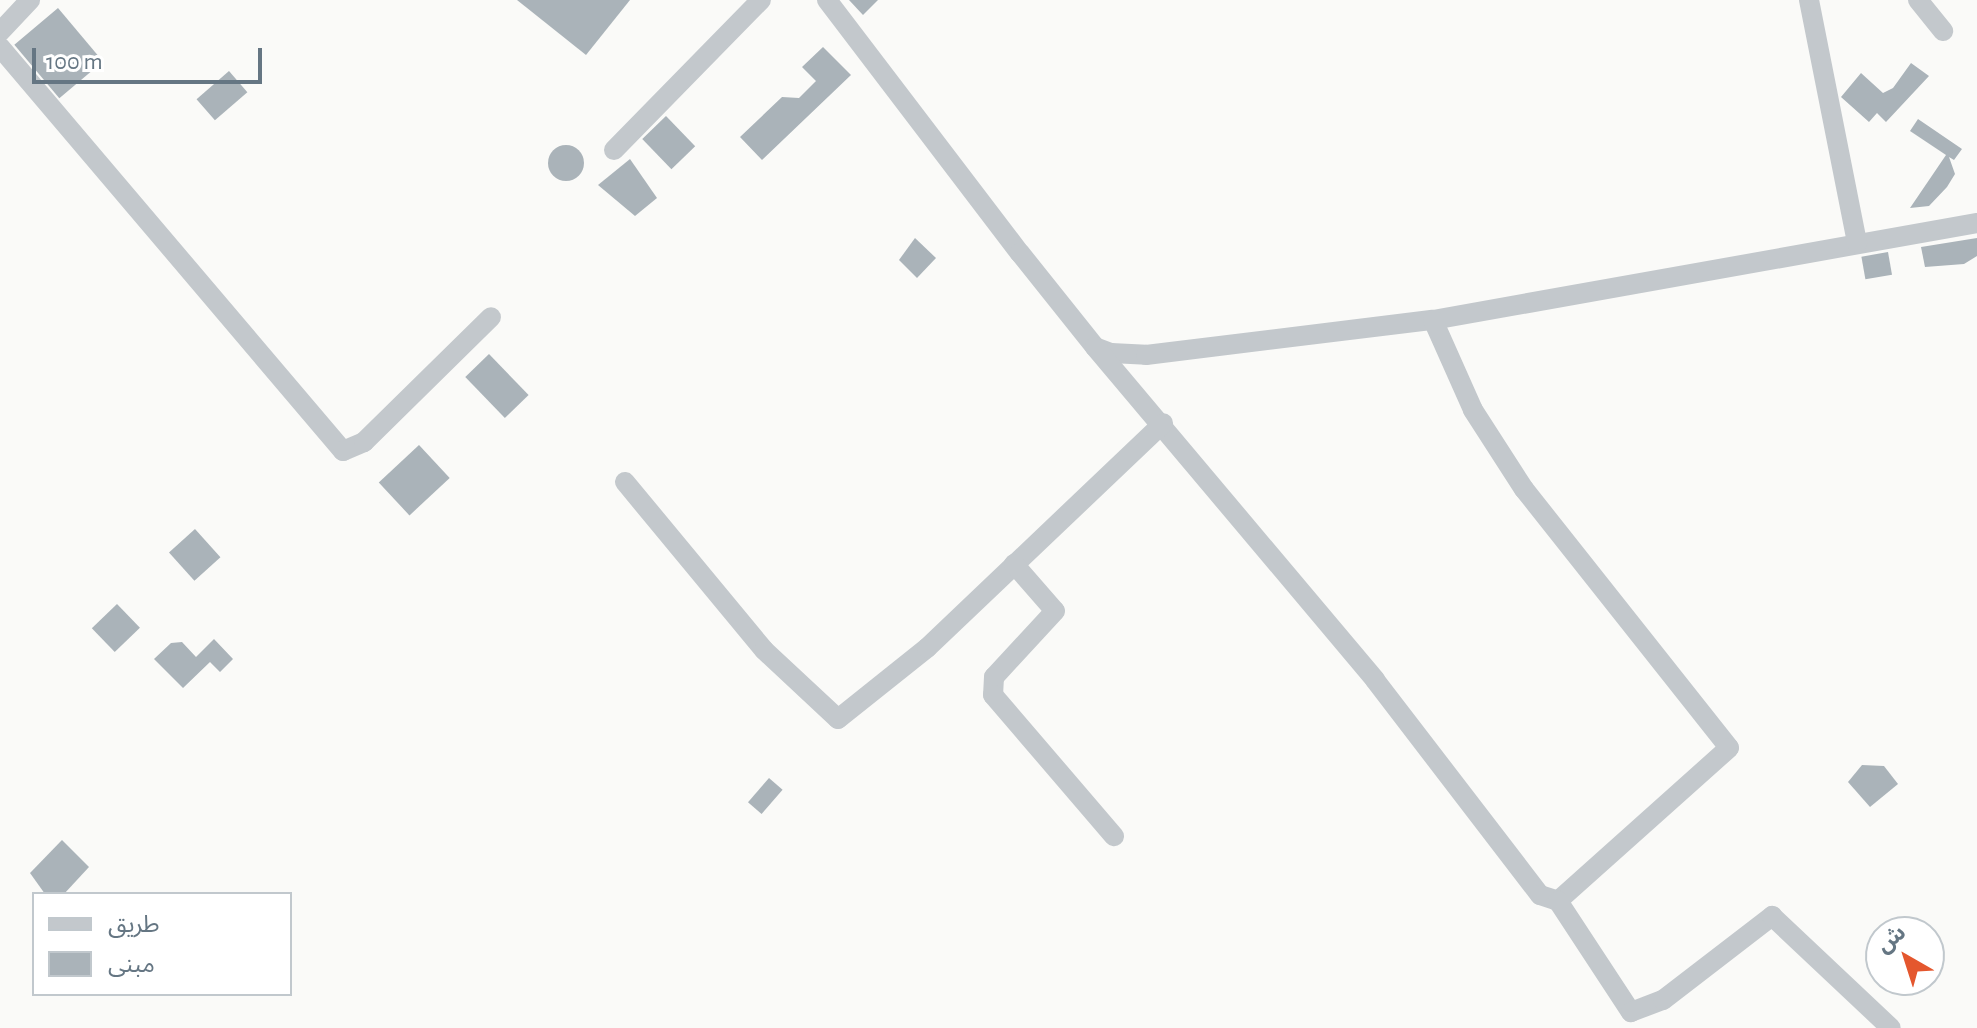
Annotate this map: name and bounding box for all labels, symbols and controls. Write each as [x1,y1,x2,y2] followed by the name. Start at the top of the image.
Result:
[36,32,266,82] scale bar
[46,50,103,74] text: 100 m
[32,892,292,996] legend
[108,913,160,937] text: طريق
[1865,916,1945,996] north arrow
[1873,921,1910,957] text: ش
[108,953,155,977] text: مبنى

